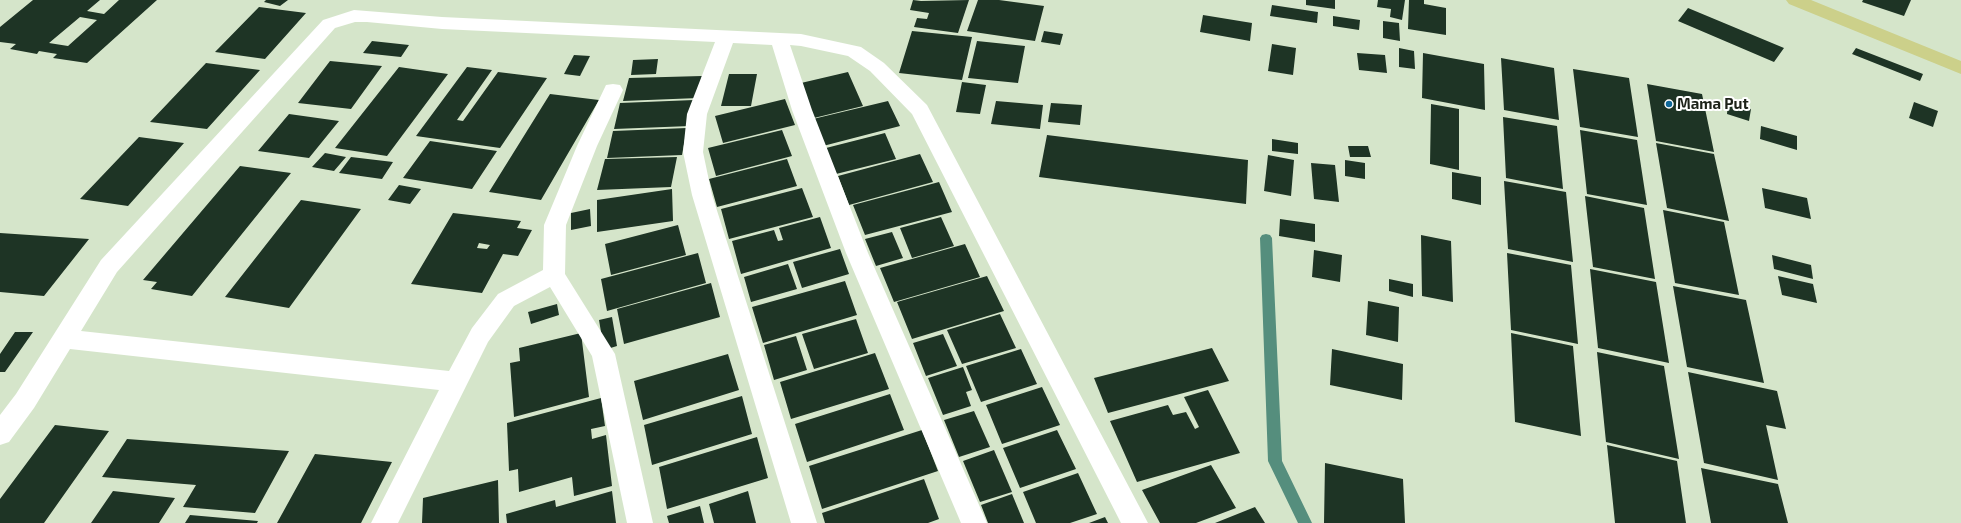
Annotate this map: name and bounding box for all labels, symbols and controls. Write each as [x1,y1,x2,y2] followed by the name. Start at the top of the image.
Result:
[1677,95,1749,113] place label: Mama Put
[1664,99,1674,109] marker: Mama Put

